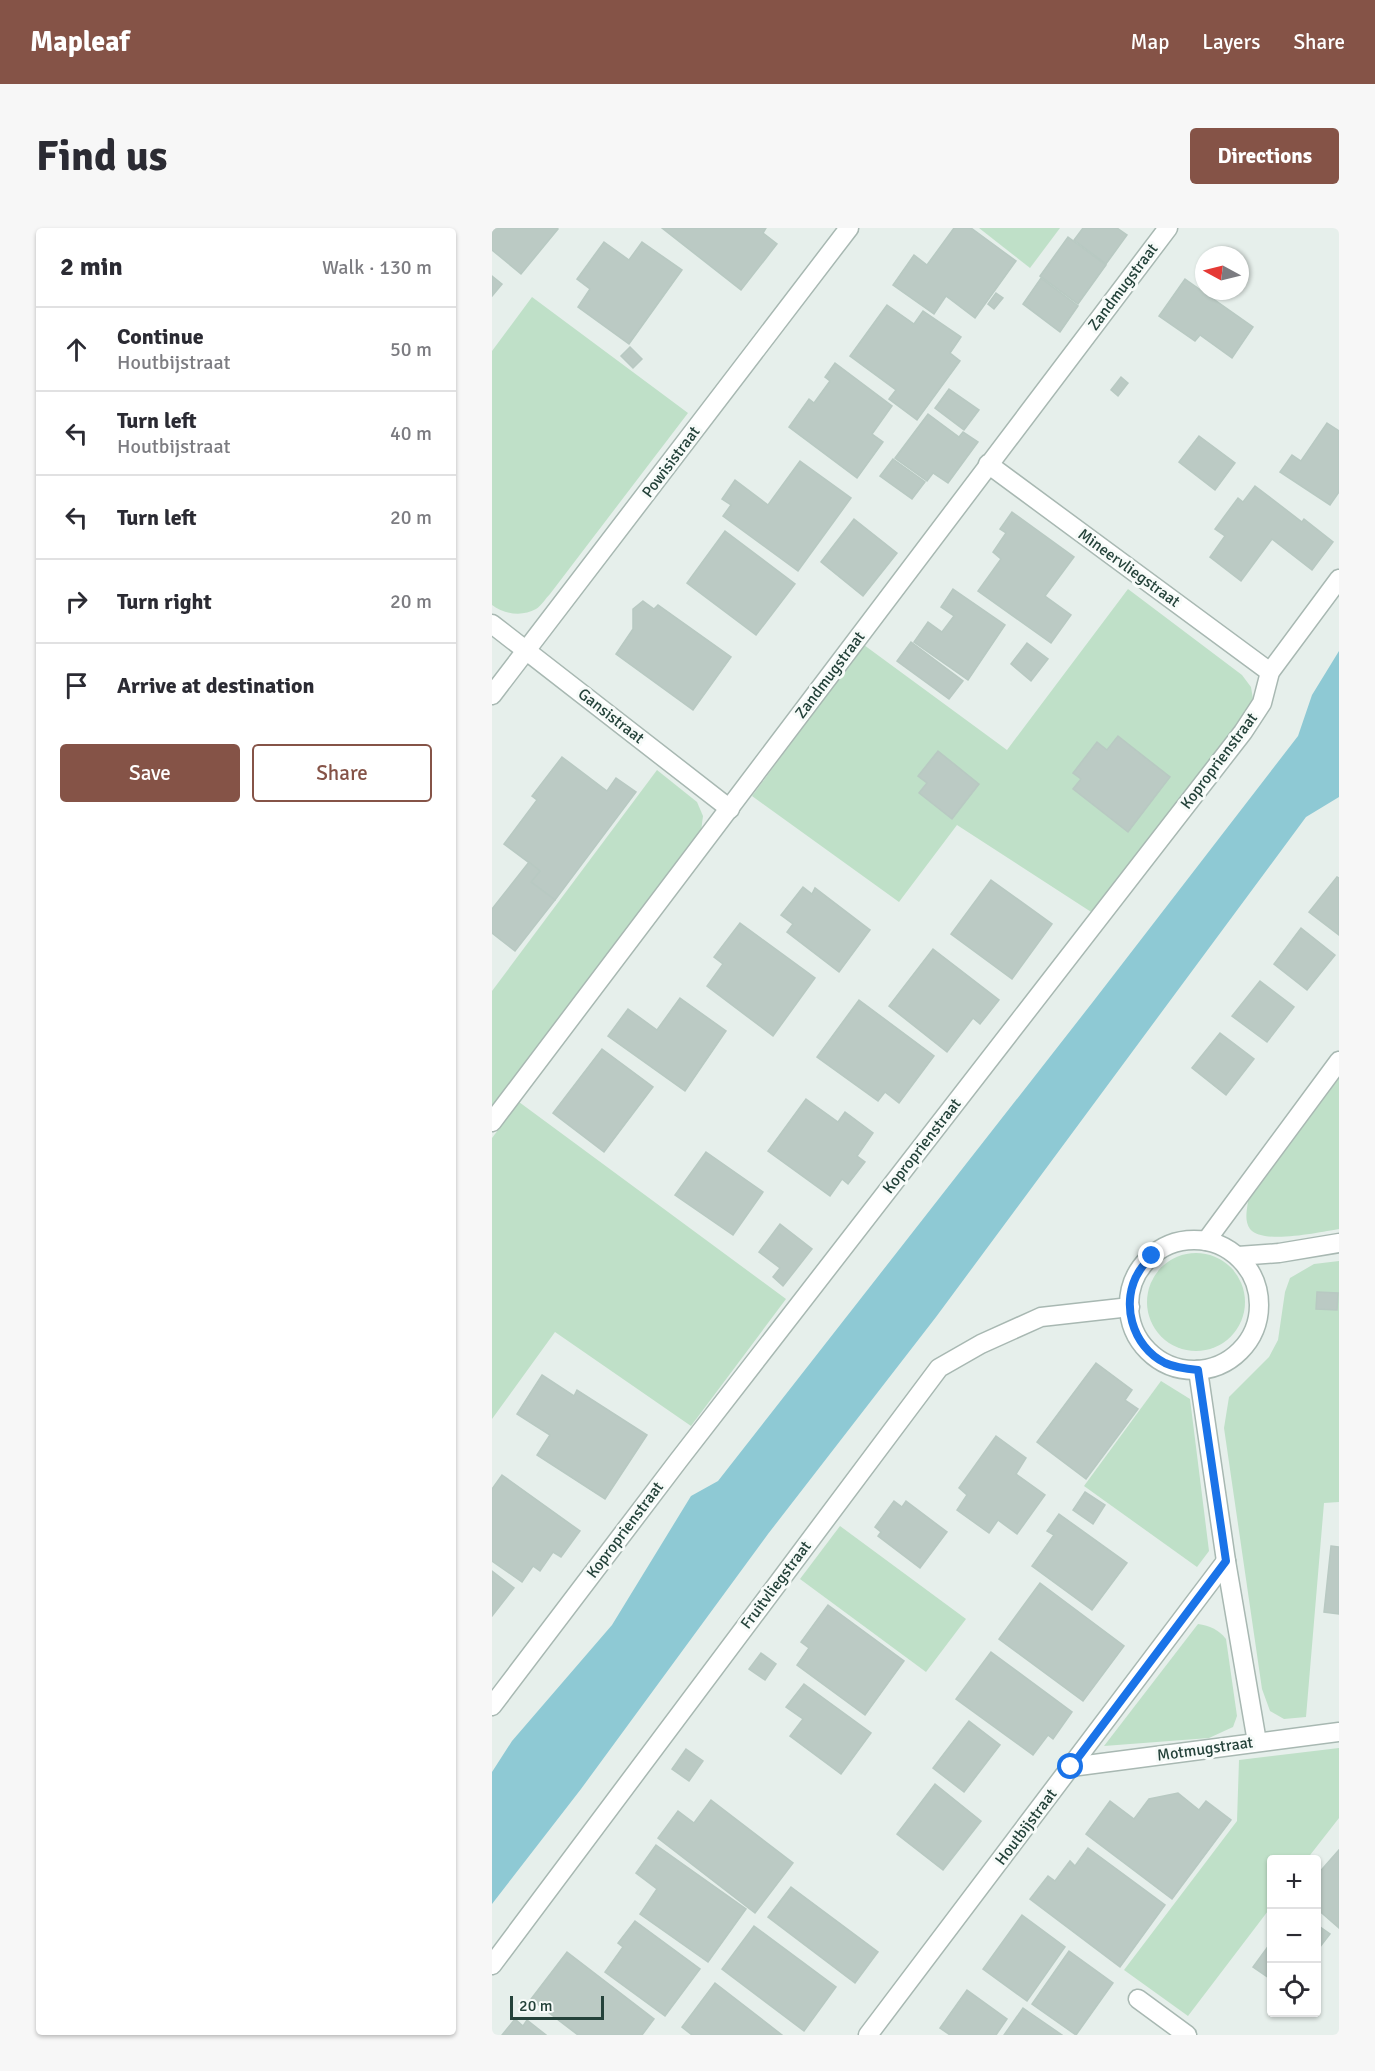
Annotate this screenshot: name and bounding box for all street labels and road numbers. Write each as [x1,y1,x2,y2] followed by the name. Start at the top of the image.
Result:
[1084,239,1163,335] street label: Zandmugstraat
[638,422,705,502] street label: Powisistraat
[1074,524,1184,612] street label: Mineervliegstraat
[791,627,870,723] street label: Zandmugstraat
[574,684,648,748] street label: Gansistraat
[1176,708,1262,813] street label: Koproprienstraat
[878,1094,966,1198] street label: Koproprienstraat
[582,1477,668,1582] street label: Koproprienstraat
[736,1537,816,1633] street label: Fruitvliegstraat
[1156,1732,1255,1766] street label: Motmugstraat
[991,1784,1062,1869] street label: Houtbijstraat

